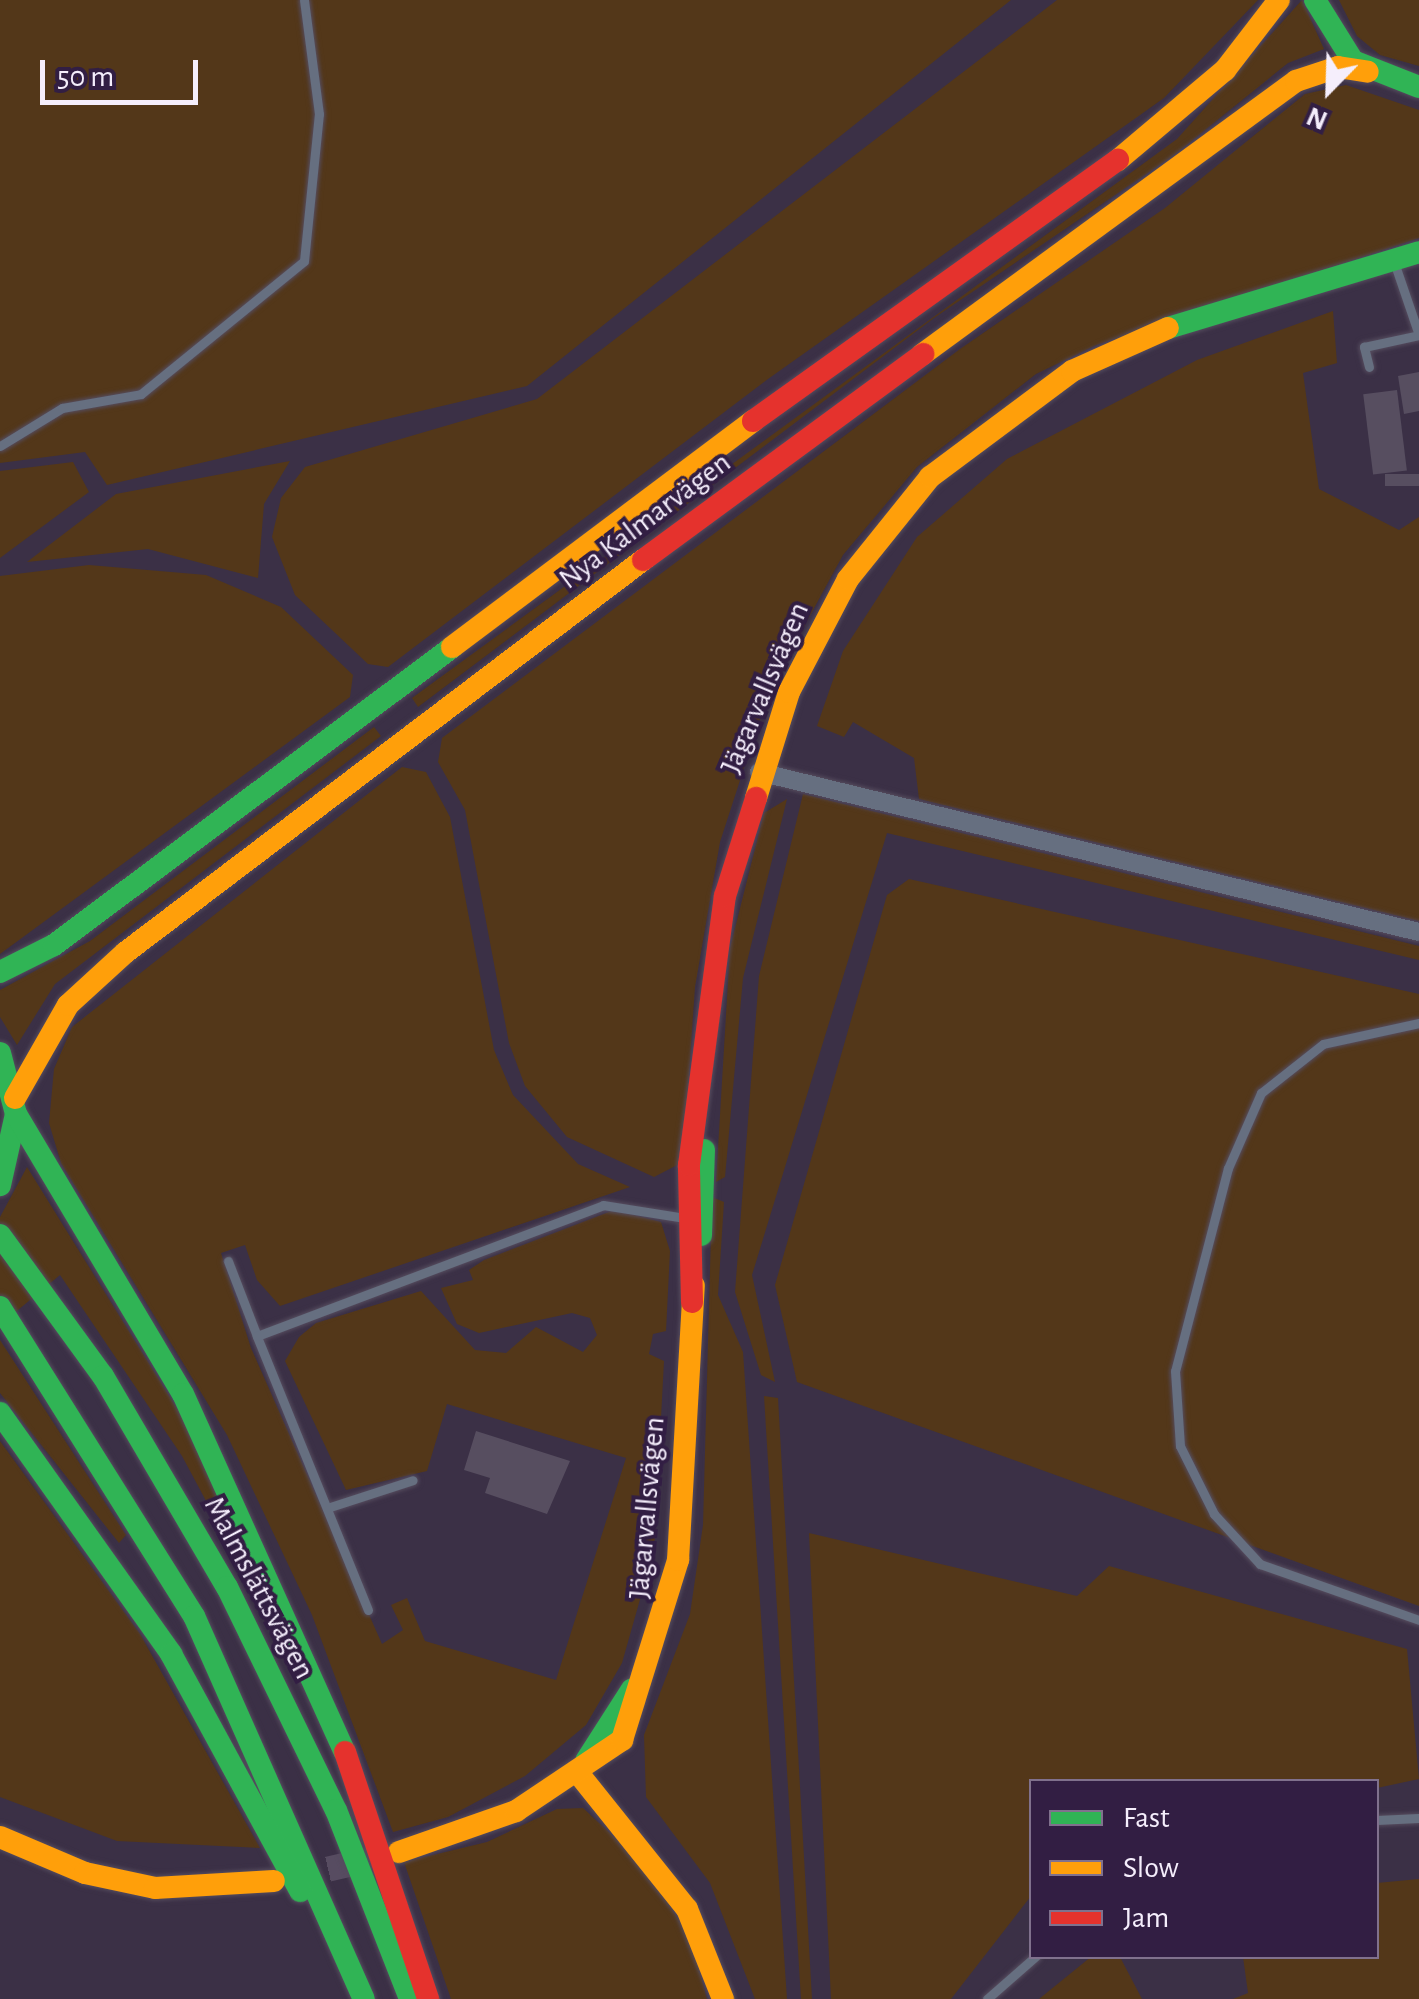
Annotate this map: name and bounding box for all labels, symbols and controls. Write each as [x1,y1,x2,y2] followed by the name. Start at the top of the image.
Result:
[45,40,202,102] scale bar
[1279,40,1379,140] north arrow
[57,62,114,92] text: 50 m
[1303,101,1332,134] text: N
[552,445,738,597] street label: Nya Kalmarvägen
[713,597,817,779] street label: Jägarvallsvägen
[621,1416,673,1600] street label: Jägarvallsvägen
[196,1491,322,1685] street label: Malmslättsvägen
[1029,1779,1379,1959] legend
[1123,1803,1170,1833] text: Fast
[1123,1853,1179,1883] text: Slow
[1123,1903,1169,1933] text: Jam

